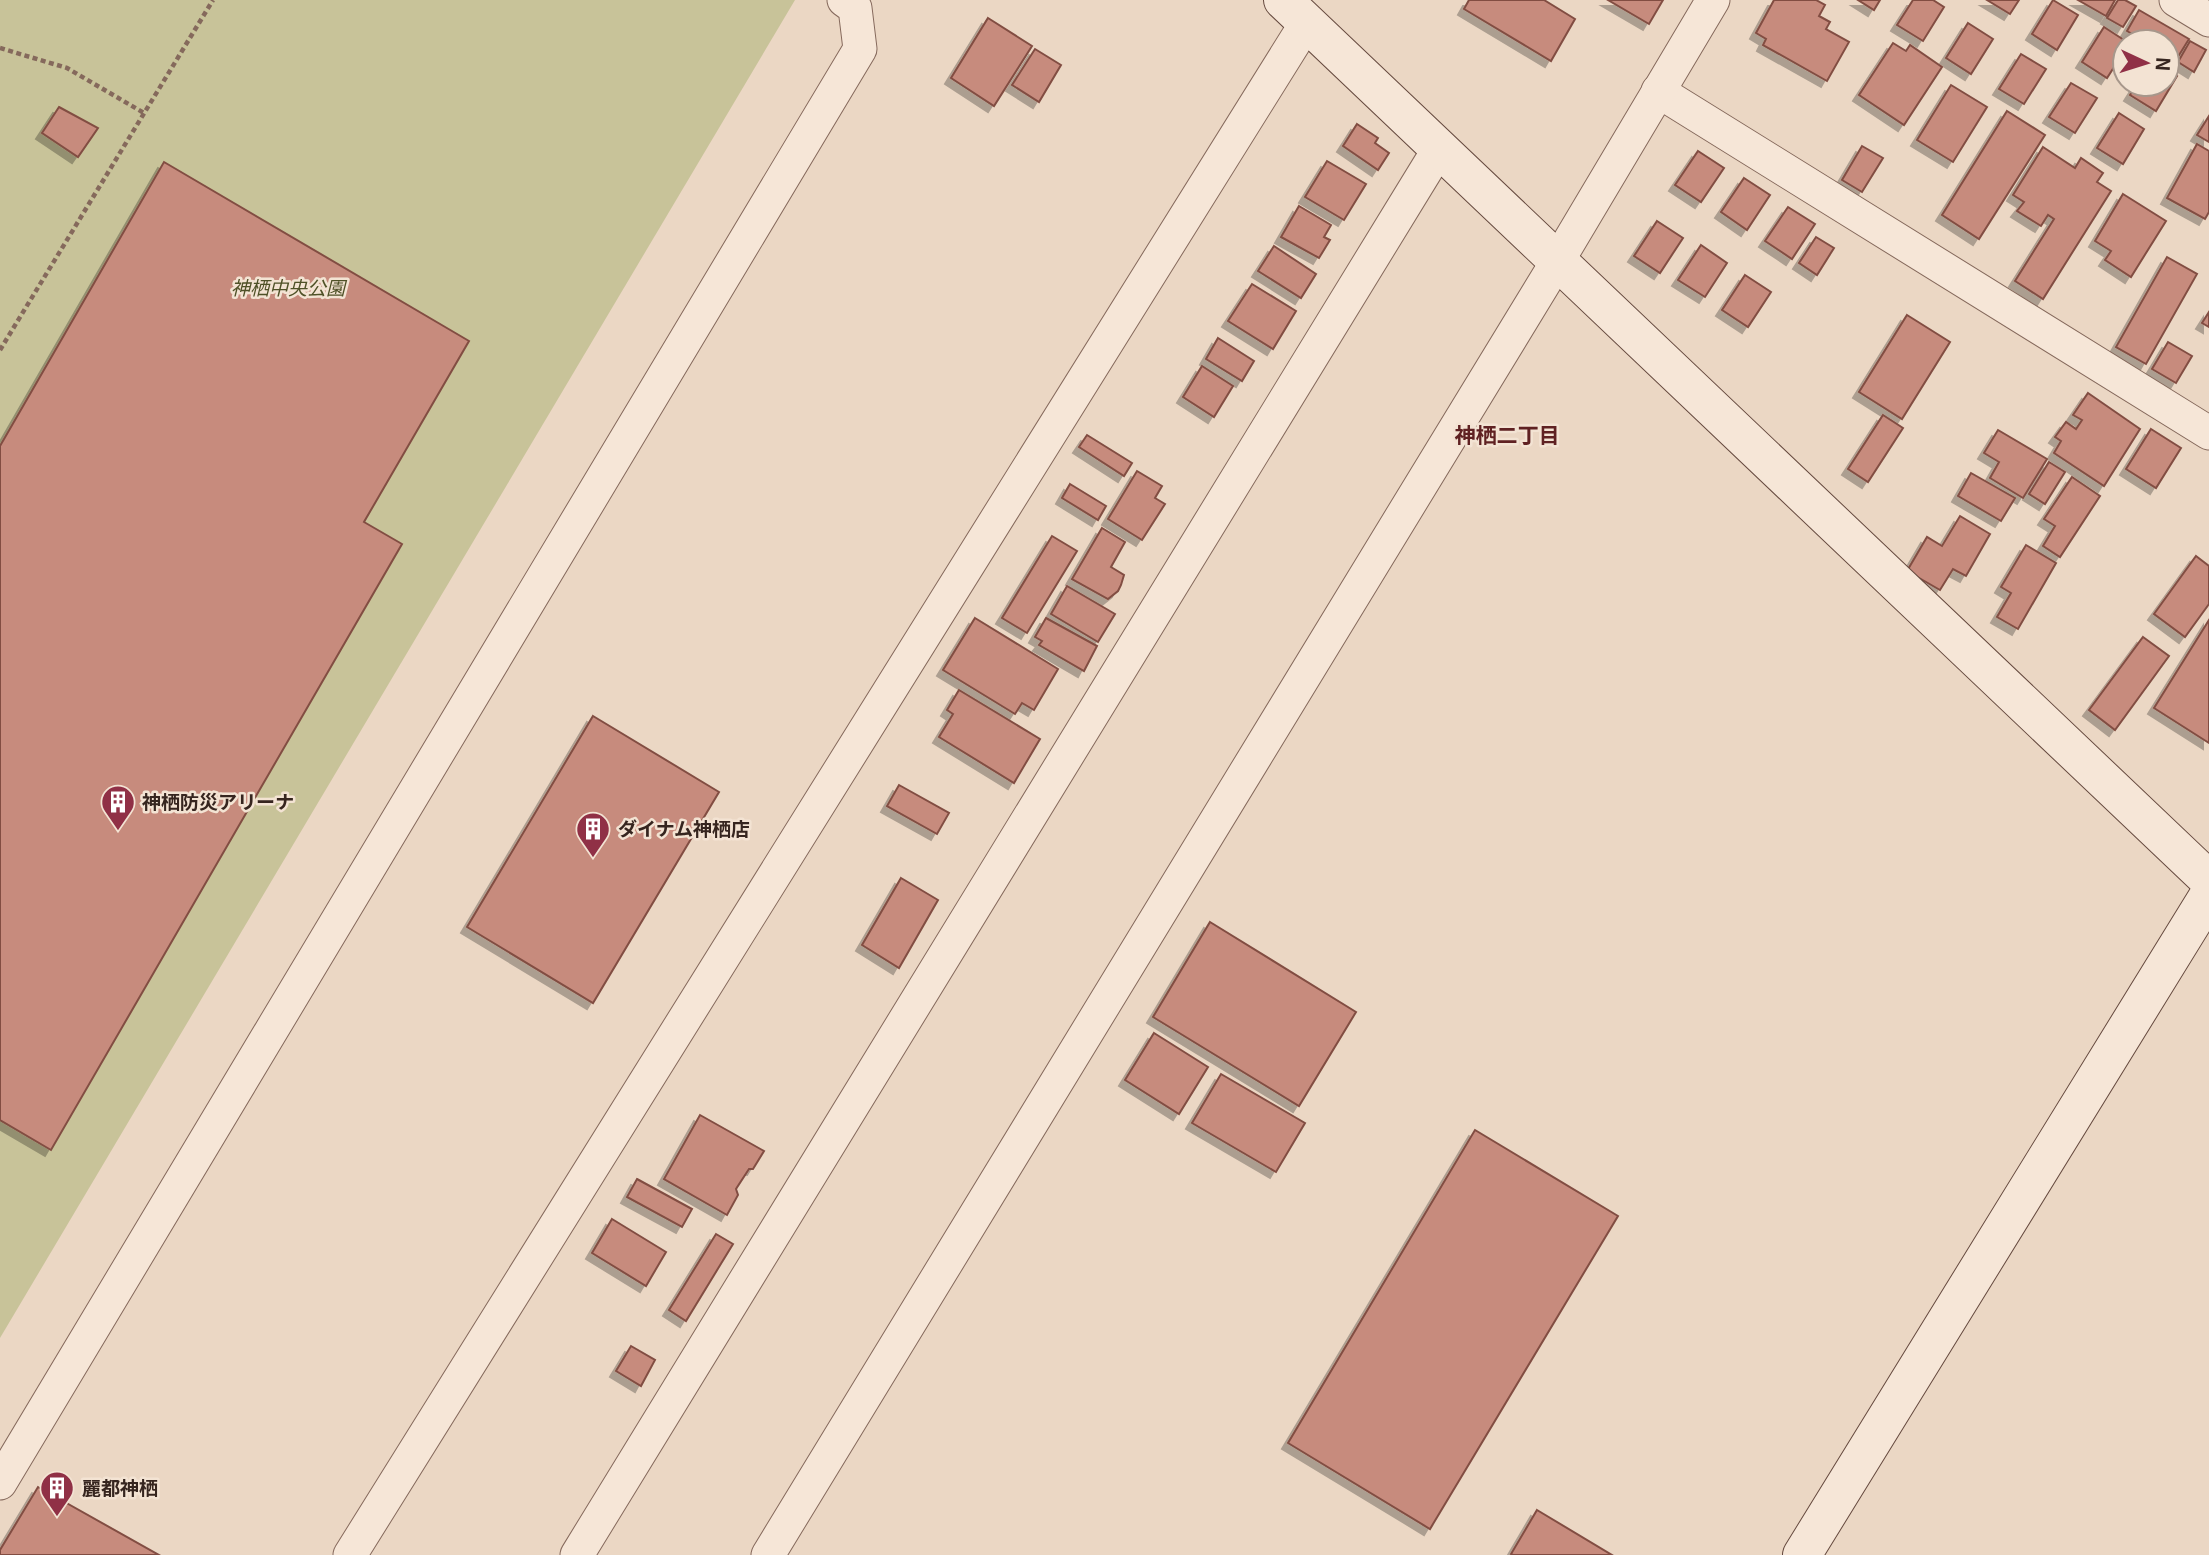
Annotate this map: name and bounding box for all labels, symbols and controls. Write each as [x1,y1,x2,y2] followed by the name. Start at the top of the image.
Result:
[2111,28,2181,98] north arrow
[2150,56,2178,72] text: N
[231,273,348,300] park label: 神栖中央公園
[1455,419,1560,449] district label: 神栖二丁目
[99,783,137,832] building icon: 神栖防災アリーナ
[142,787,294,814] place label: 神栖防災アリーナ
[574,810,612,859] building icon: ダイナム神栖店
[618,814,750,841] place label: ダイナム神栖店
[38,1469,76,1518] building icon: 麗都神栖
[82,1473,158,1500] place label: 麗都神栖

